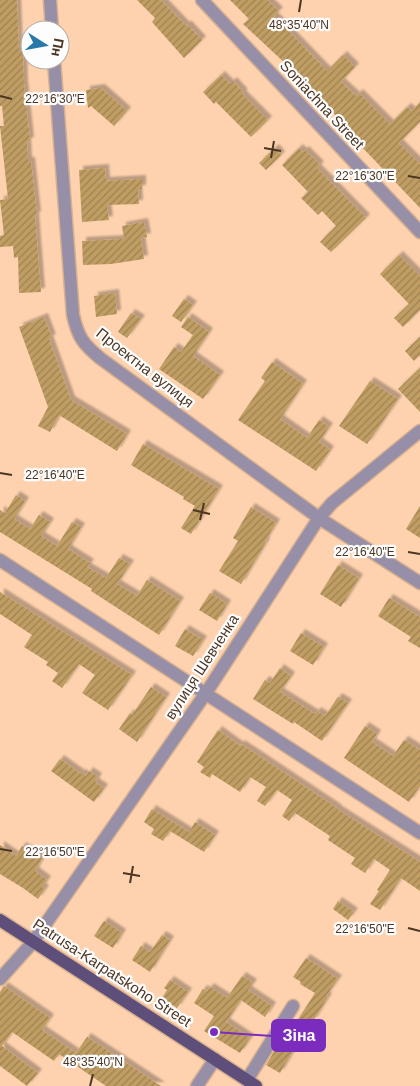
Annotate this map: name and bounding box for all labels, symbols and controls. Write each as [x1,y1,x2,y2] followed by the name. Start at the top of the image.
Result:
[269,18,329,32] text: 48°35'40"N
[20,20,70,70] north arrow
[48,37,67,58] text: Пн
[277,57,368,153] street label: Soniachna Street
[25,92,85,106] text: 22°16'30"E
[335,169,395,183] text: 22°16'30"E
[93,324,197,411] street label: Проектна вулиця
[25,468,85,482] text: 22°16'40"E
[335,545,395,559] text: 22°16'40"E
[161,610,242,722] street label: вулиця Шевченка
[25,845,85,859] text: 22°16'50"E
[30,915,195,1031] street label: Patrusa-Karpatskoho Street
[335,922,395,936] text: 22°16'50"E
[272,1020,325,1051] callout: Зіна
[282,1027,316,1044] text: Зіна
[63,1055,123,1069] text: 48°35'40"N

